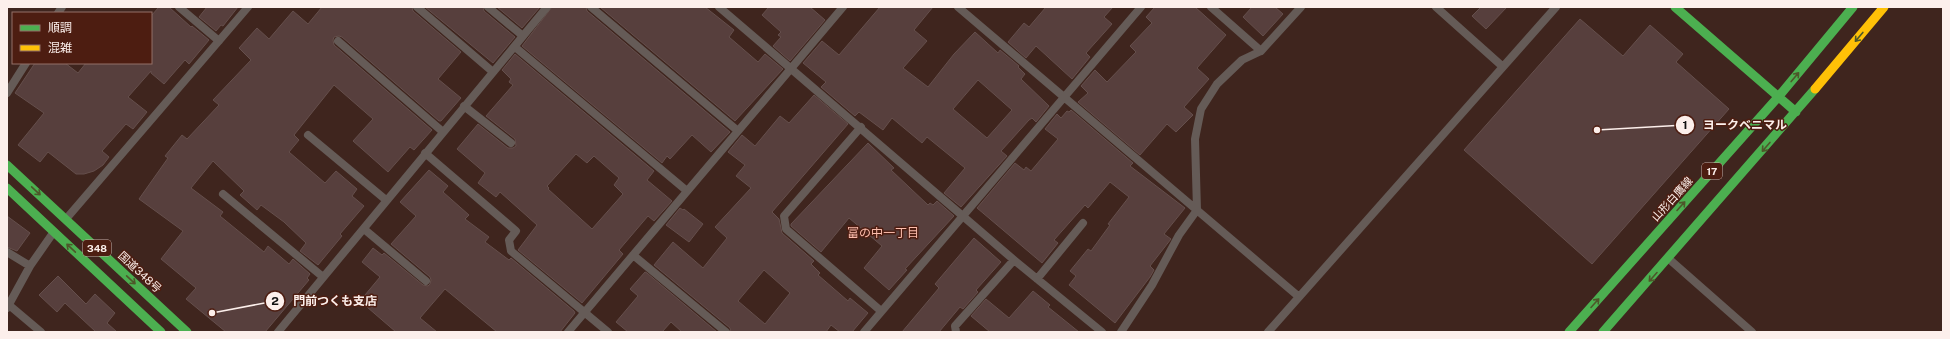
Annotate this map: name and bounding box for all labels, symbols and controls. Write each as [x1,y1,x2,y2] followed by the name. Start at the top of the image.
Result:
[12,12,152,64] legend
[48,21,72,35] text: 順調
[1854,32,1863,42] one-way arrow
[48,41,72,55] text: 混雑
[1791,72,1800,82] one-way arrow
[1675,113,1795,137] callout: ヨークベニマル
[1682,118,1688,132] text: 1
[1703,118,1787,132] text: ヨークベニマル
[1761,142,1770,152] one-way arrow
[1702,163,1722,179] road number: 17
[1649,175,1695,223] street label: 山形白鷹線
[30,186,40,195] one-way arrow
[1677,201,1686,211] one-way arrow
[847,226,919,240] district label: 富の中一丁目
[83,240,111,256] road number: 348
[66,243,76,253] one-way arrow
[116,249,164,295] street label: 国道348号
[1648,271,1657,282] one-way arrow
[126,275,136,284] one-way arrow
[265,289,385,313] callout: 門前つくも支店
[271,294,279,308] text: 2
[293,294,377,308] text: 門前つくも支店
[1590,298,1599,308] one-way arrow

